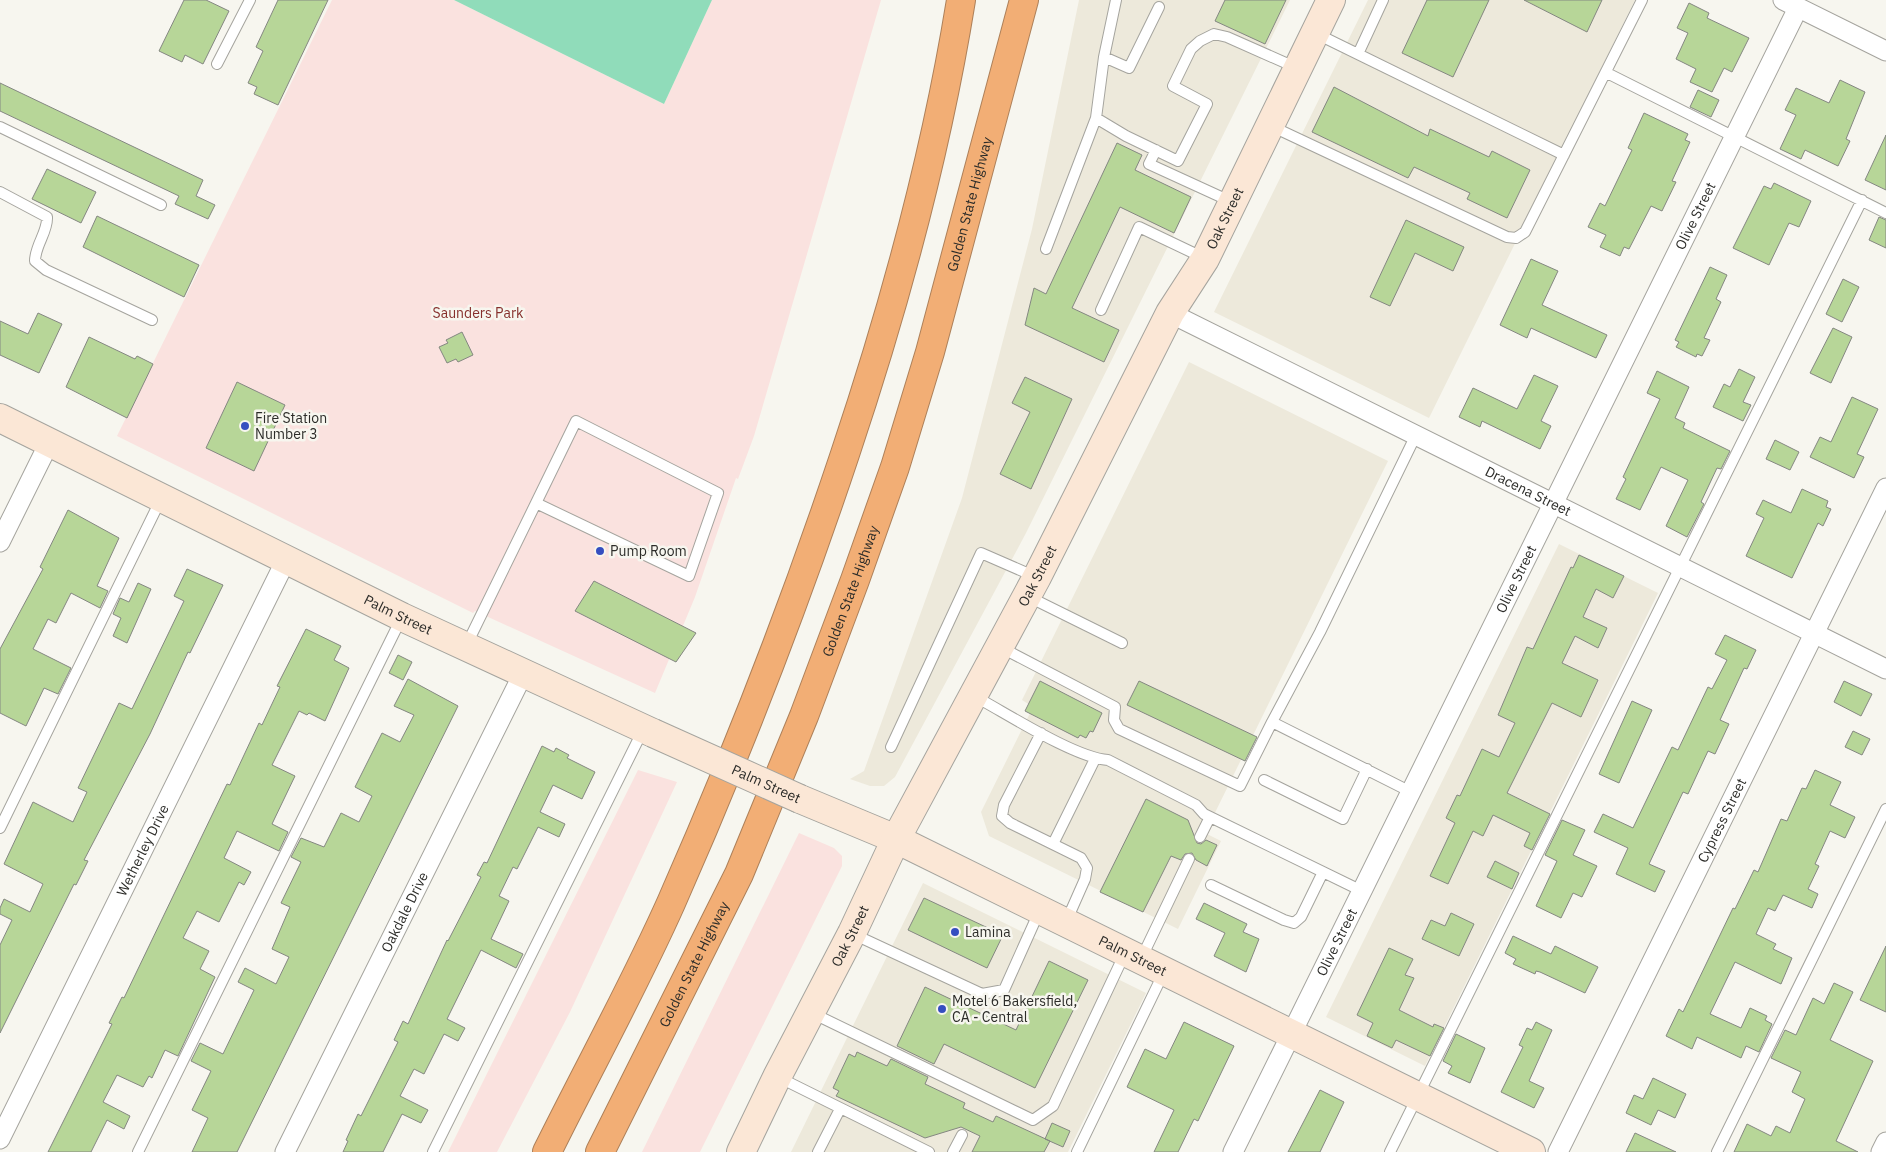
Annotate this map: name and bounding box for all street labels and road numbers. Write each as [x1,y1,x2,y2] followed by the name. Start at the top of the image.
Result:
[943,135,996,273] street label: Golden State Highway
[1671,179,1720,253] street label: Olive Street
[1202,184,1247,252] street label: Oak Street
[1482,462,1574,520] street label: Dracena Street
[818,523,883,659] street label: Golden State Highway
[1014,542,1061,610] street label: Oak Street
[1492,542,1540,616] street label: Olive Street
[361,591,435,639] street label: Palm Street
[729,760,803,807] street label: Palm Street
[1693,775,1750,865] street label: Cypress Street
[112,801,173,899] street label: Wetherley Drive
[377,869,432,955] street label: Oakdale Drive
[655,898,733,1030] street label: Golden State Highway
[827,902,873,970] street label: Oak Street
[1312,905,1361,979] street label: Olive Street
[1096,931,1170,980] street label: Palm Street

